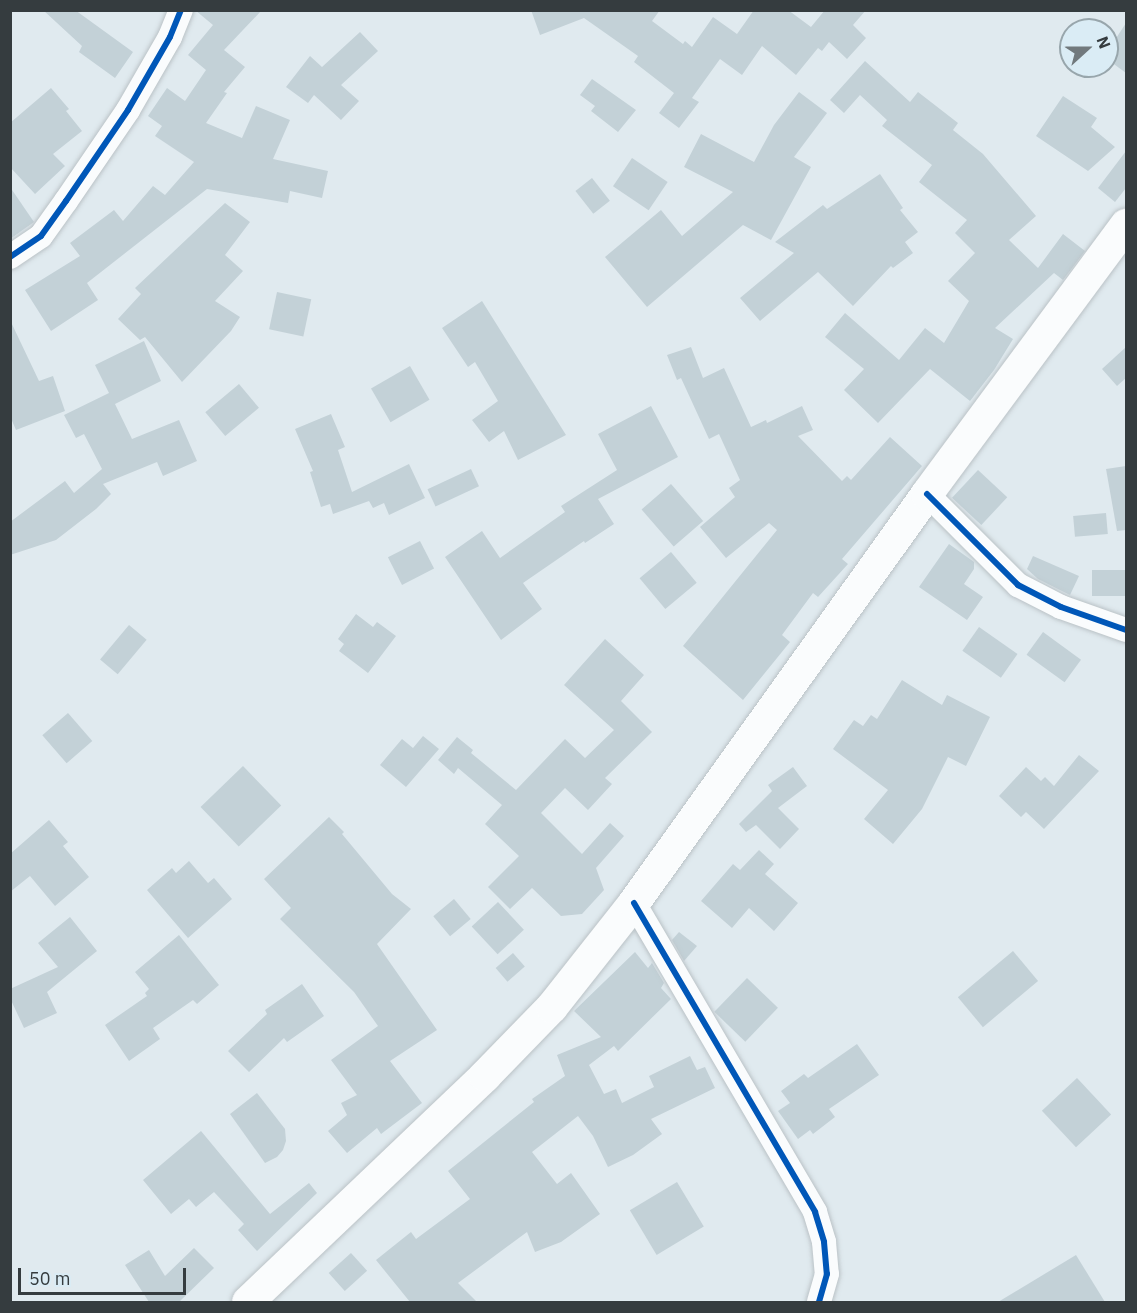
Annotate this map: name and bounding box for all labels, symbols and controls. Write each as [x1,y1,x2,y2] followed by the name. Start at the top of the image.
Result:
[1059,18,1119,78] north arrow
[1093,33,1115,51] text: N
[21,1256,189,1294] scale bar
[29,1267,71,1290] text: 50 m

